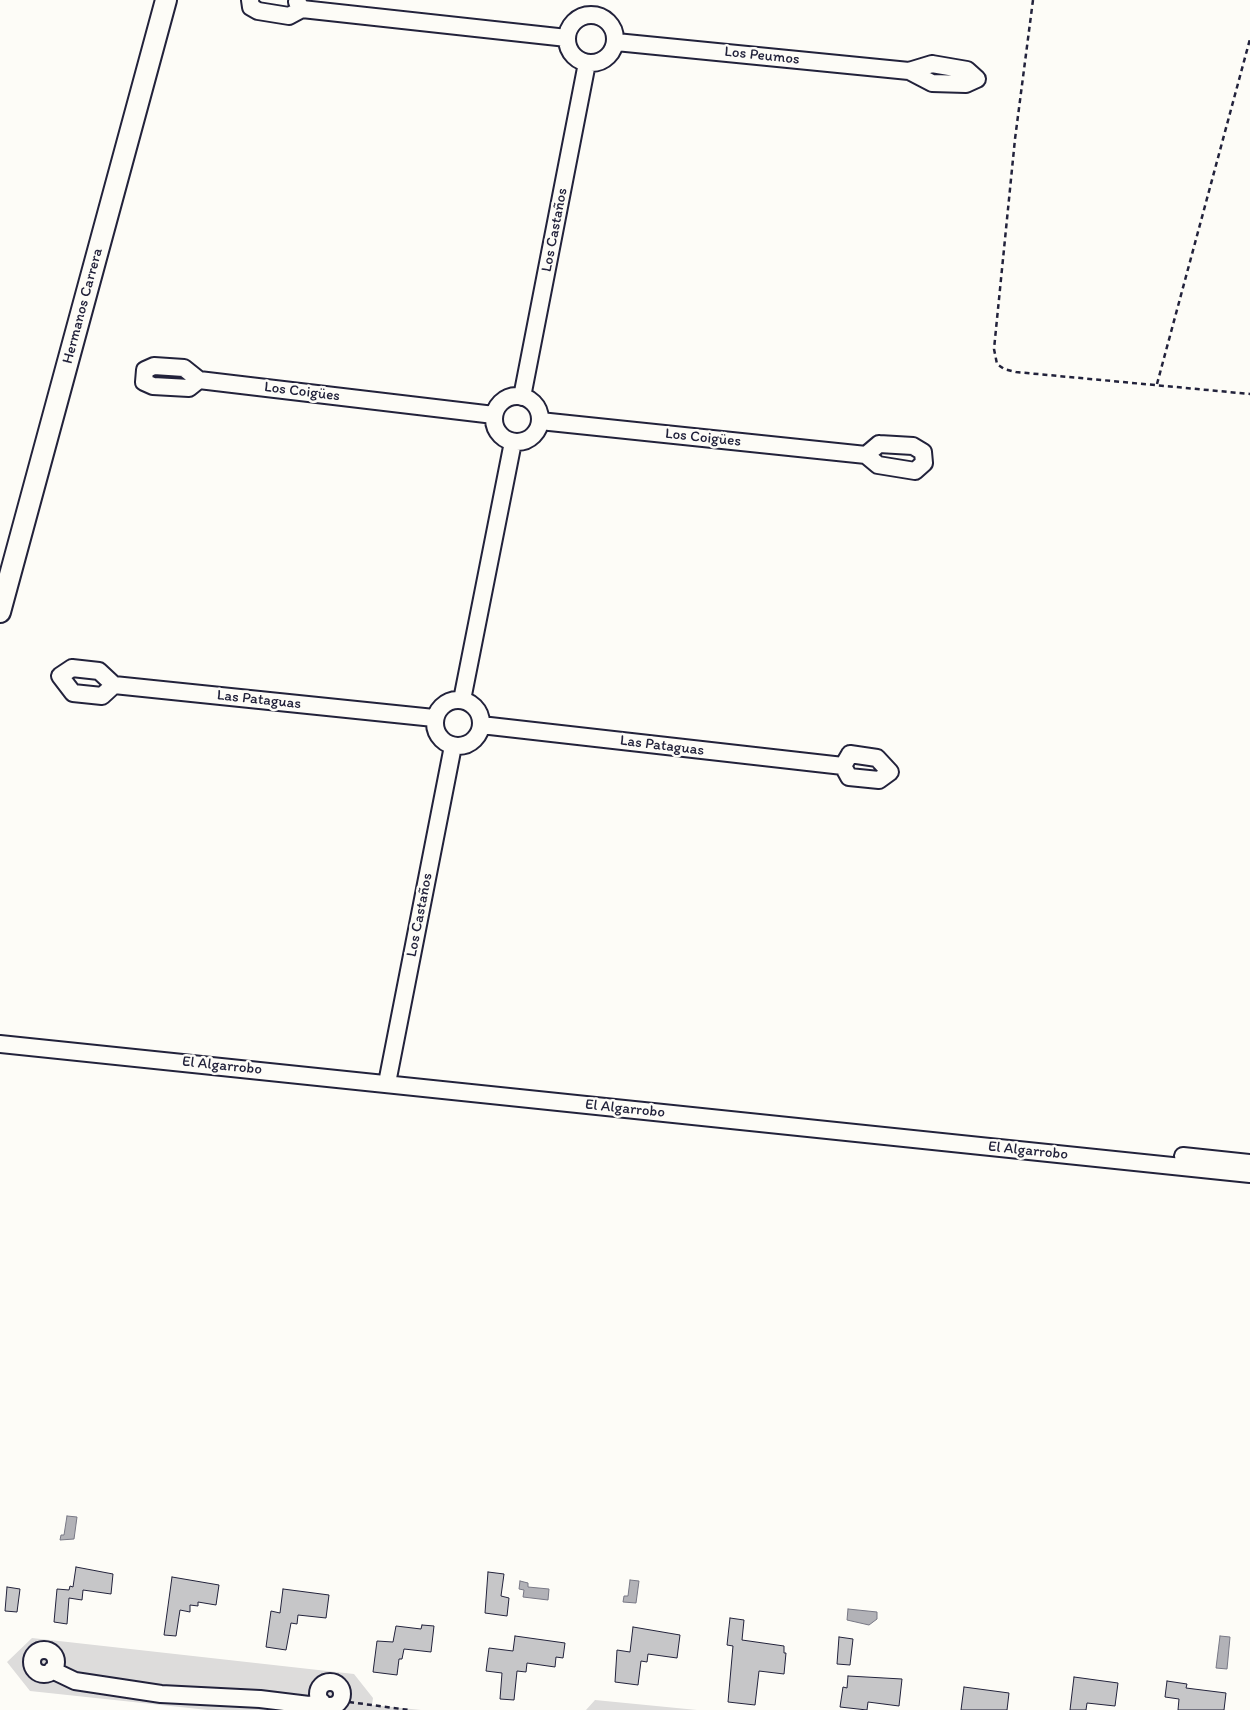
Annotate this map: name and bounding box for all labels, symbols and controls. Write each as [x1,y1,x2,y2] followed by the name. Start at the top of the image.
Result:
[723,43,801,69] street label: Los Peumos
[538,186,572,274] street label: Los Castaños
[59,246,107,366] street label: Hermanos Carrera
[263,378,341,406] street label: Los Coigües
[664,425,742,451] street label: Los Coigües
[216,687,302,713] street label: Las Pataguas
[619,732,705,760] street label: Las Pataguas
[403,871,437,959] street label: Los Castaños
[181,1053,263,1079] street label: El Algarrobo
[584,1096,666,1122] street label: El Algarrobo
[987,1138,1069,1164] street label: El Algarrobo

